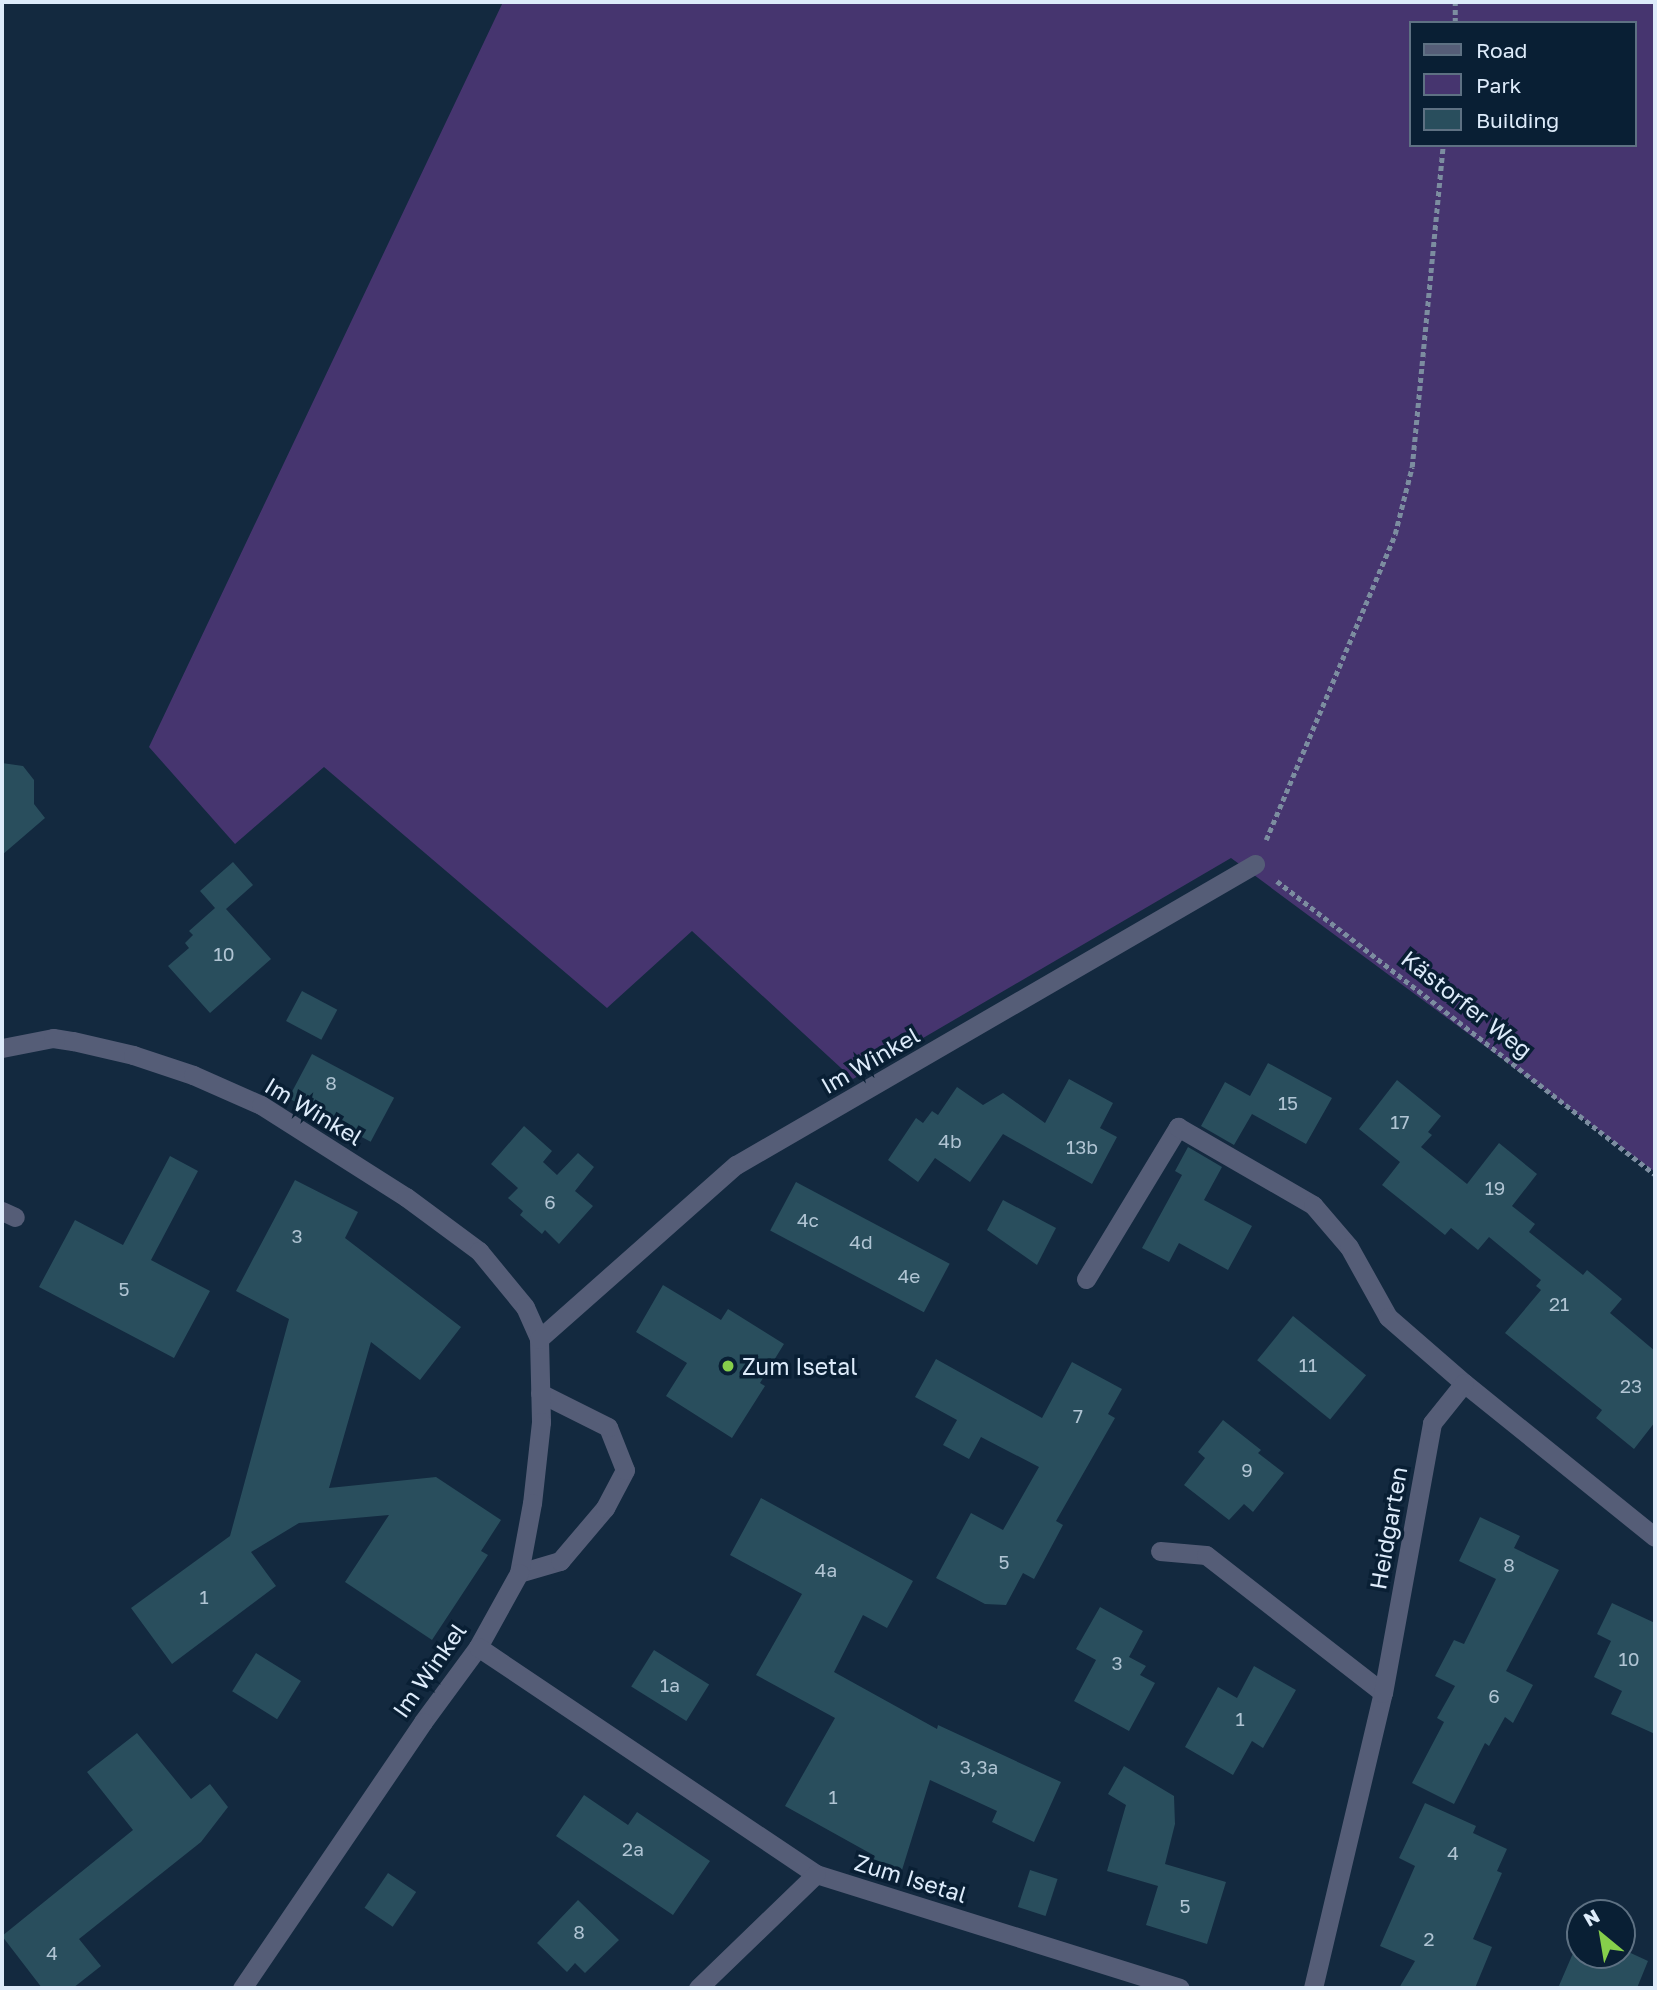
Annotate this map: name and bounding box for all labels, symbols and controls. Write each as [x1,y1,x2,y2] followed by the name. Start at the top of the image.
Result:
[1408,21,1636,147] legend
[1476,37,1527,63] text: Road
[1476,72,1521,98] text: Park
[1476,107,1559,133] text: Building
[214,943,234,965] house number: 10
[1396,944,1538,1064] street label: Kästorfer Weg
[816,1021,924,1099] street label: Im Winkel
[260,1071,368,1151] street label: Im Winkel
[325,1072,337,1094] house number: 8
[1278,1092,1298,1114] house number: 15
[1390,1111,1410,1133] house number: 17
[938,1130,962,1152] house number: 4b
[1066,1136,1098,1158] house number: 13b
[1485,1177,1505,1199] house number: 19
[544,1191,556,1213] house number: 6
[797,1209,819,1231] house number: 4c
[291,1225,303,1247] house number: 3
[849,1231,873,1253] house number: 4d
[898,1265,920,1287] house number: 4e
[118,1278,130,1300] house number: 5
[1549,1293,1569,1315] house number: 21
[742,1352,858,1380] place label: Zum Isetal
[1299,1354,1317,1376] house number: 11
[720,1358,736,1374] marker: Zum Isetal
[1620,1375,1642,1397] house number: 23
[1073,1405,1083,1427] house number: 7
[1241,1459,1253,1481] house number: 9
[1364,1464,1412,1592] street label: Heidgarten
[998,1551,1010,1573] house number: 5
[1503,1554,1515,1576] house number: 8
[815,1559,837,1581] house number: 4a
[199,1586,209,1608] house number: 1
[386,1617,472,1723] street label: Im Winkel
[1619,1648,1639,1670] house number: 10
[1111,1652,1123,1674] house number: 3
[660,1674,680,1696] house number: 1a
[1488,1685,1500,1707] house number: 6
[1235,1708,1245,1730] house number: 1
[960,1756,998,1778] house number: 3,3a
[828,1786,838,1808] house number: 1
[622,1838,644,1860] house number: 2a
[1447,1842,1459,1864] house number: 4
[852,1848,970,1908] street label: Zum Isetal
[1179,1895,1191,1917] house number: 5
[1566,1899,1636,1969] north arrow
[1579,1904,1603,1931] text: N
[573,1921,585,1943] house number: 8
[1423,1928,1435,1950] house number: 2
[46,1942,58,1964] house number: 4

